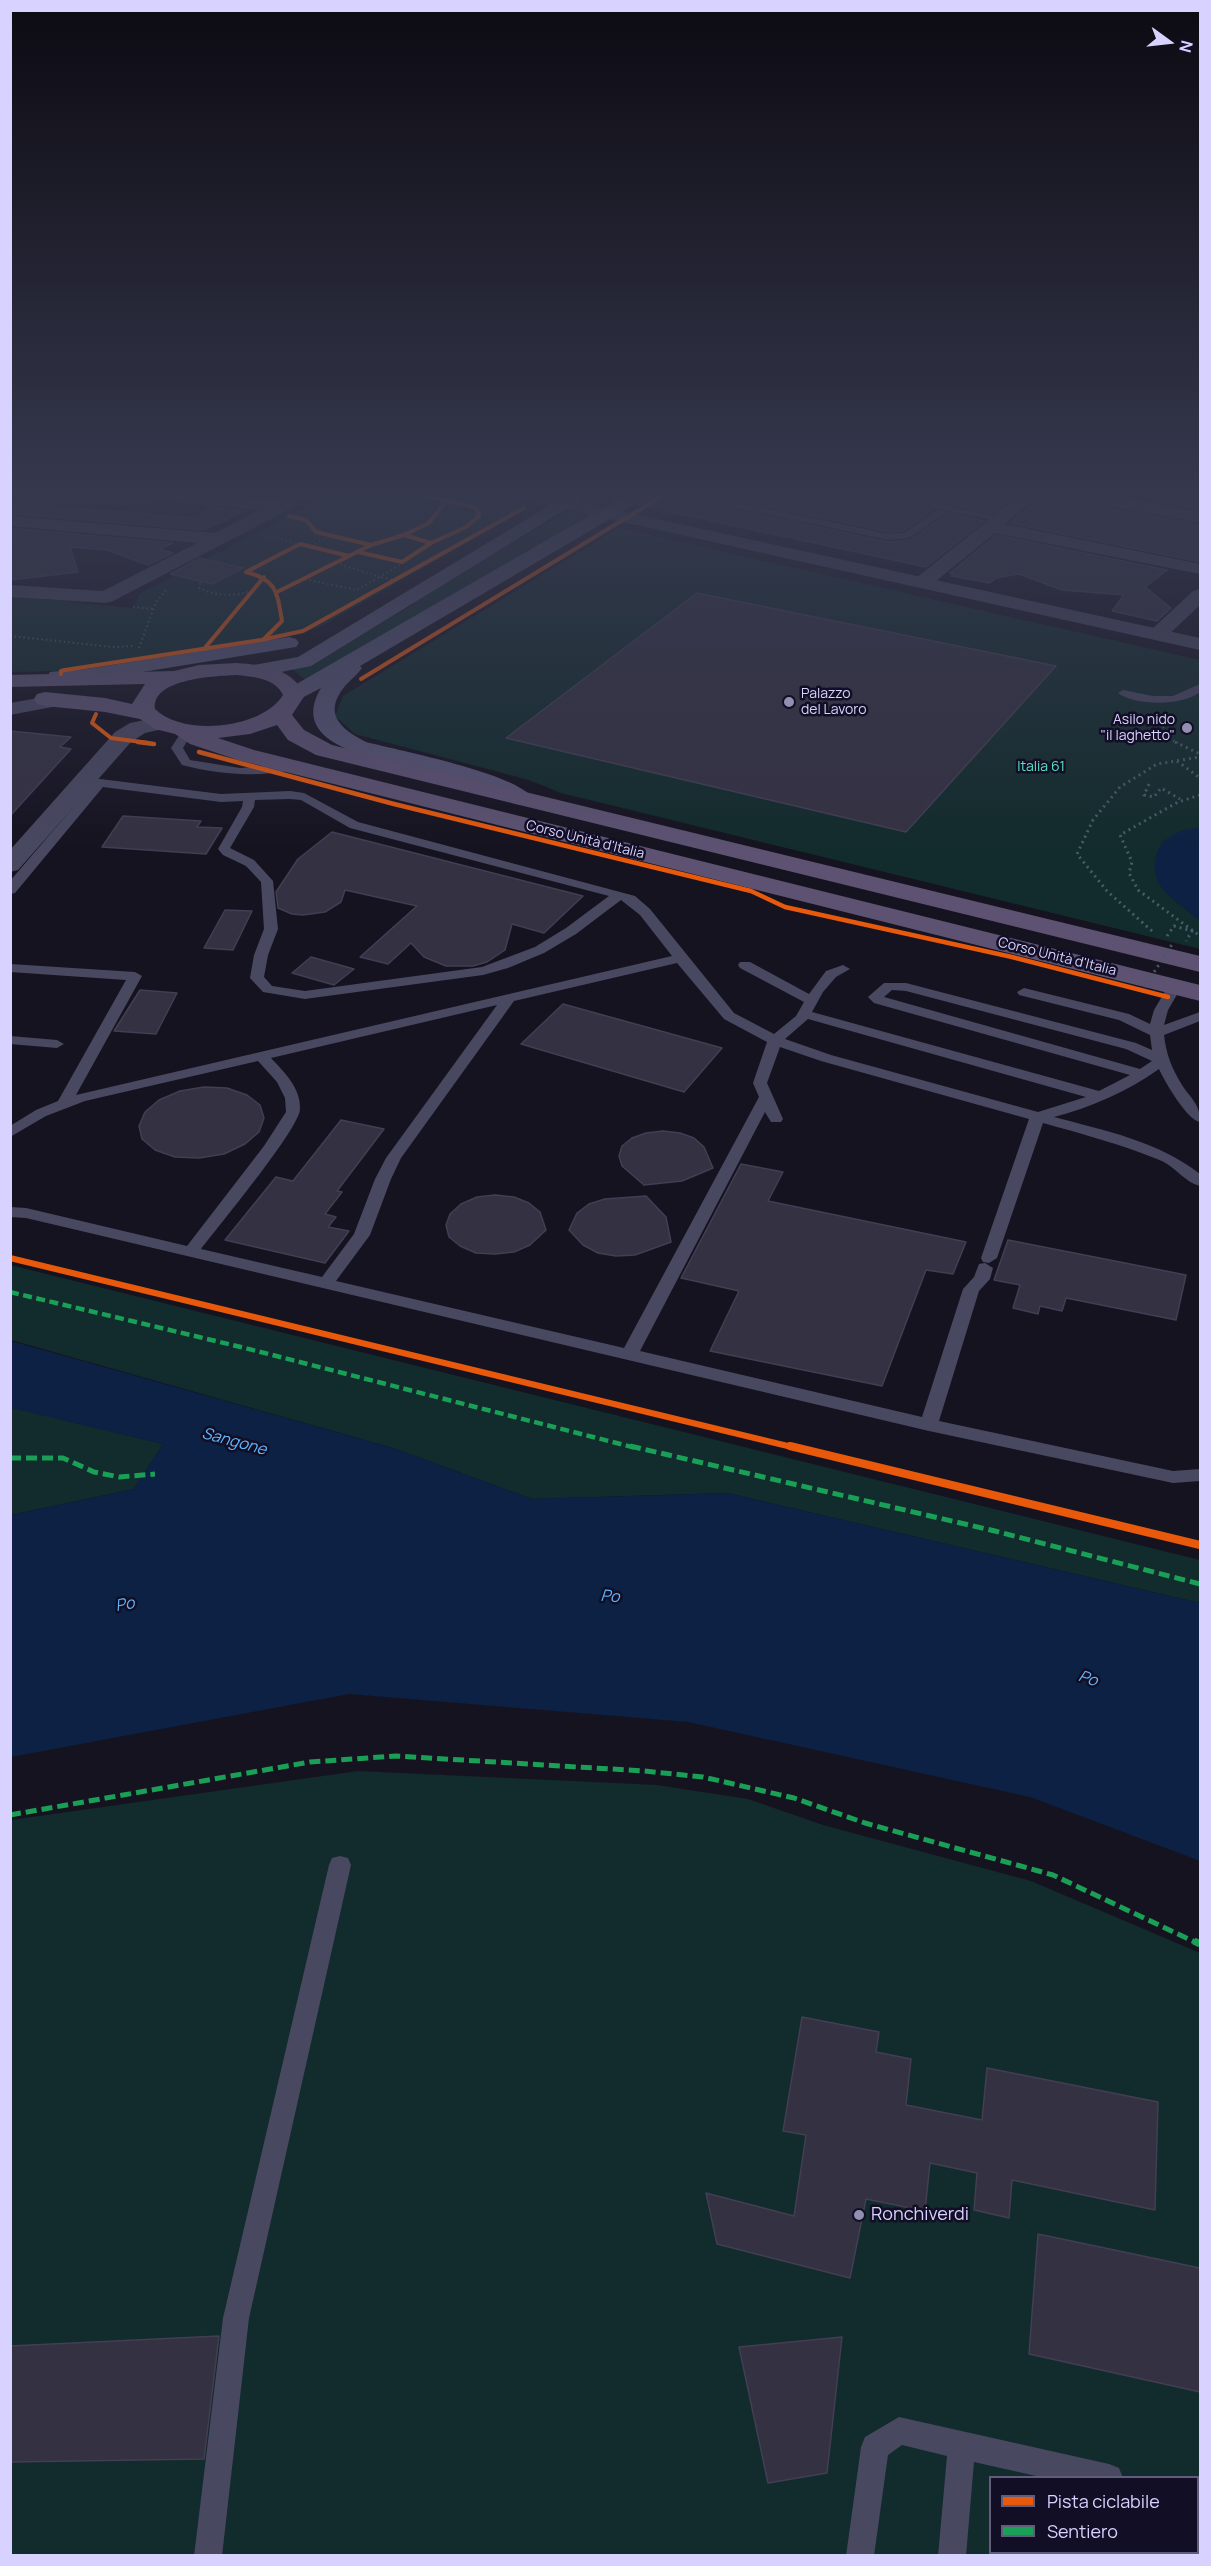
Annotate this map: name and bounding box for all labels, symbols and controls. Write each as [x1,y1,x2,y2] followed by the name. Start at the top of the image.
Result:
[1139,12,1199,72] north arrow
[1174,38,1199,55] text: N
[801,686,866,718] place label: Palazzo del Lavoro
[782,695,796,709] marker: Palazzo del Lavoro
[1101,712,1175,744] place label: Asilo nido "il laghetto"
[1180,721,1194,735] marker: Asilo nido "il laghetto"
[1017,759,1065,775] park label: Italia 61
[524,817,646,863] street label: Corso Unità d'Italia
[996,934,1118,980] street label: Corso Unità d'Italia
[200,1424,268,1460] water label: Sangone
[600,1587,620,1607] water label: Po
[114,1594,136,1616] water label: Po
[1076,1667,1100,1691] water label: Po
[871,2204,969,2226] place label: Ronchiverdi
[852,2208,866,2222] marker: Ronchiverdi
[989,2476,1199,2554] legend
[1047,2489,1160,2513] text: Pista ciclabile
[1047,2519,1118,2543] text: Sentiero

